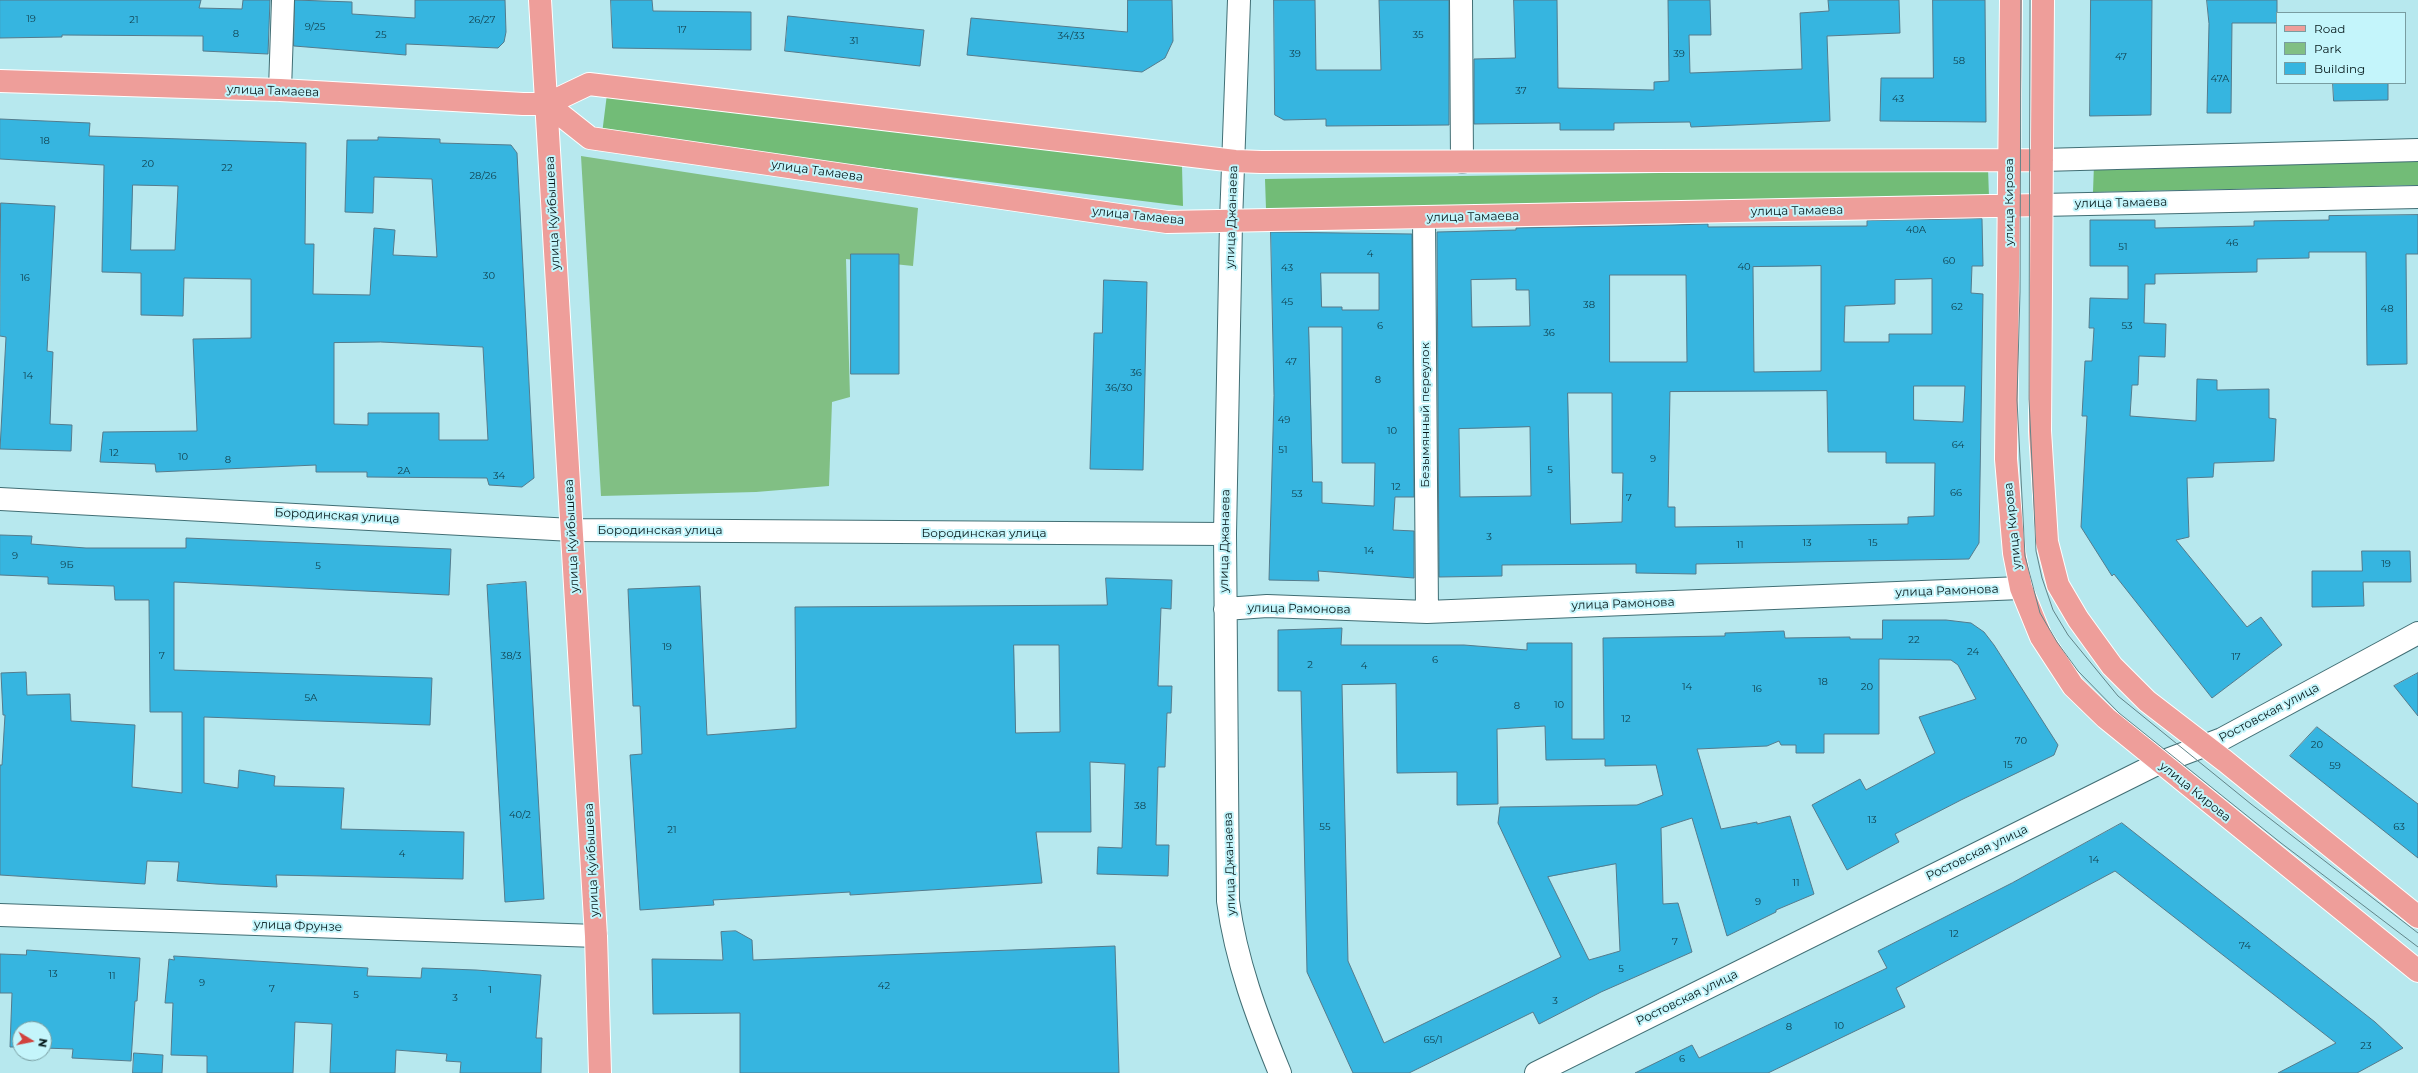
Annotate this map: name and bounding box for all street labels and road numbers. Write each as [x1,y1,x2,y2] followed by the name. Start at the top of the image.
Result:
[227,82,319,100] street label: улица Тамаева
[543,156,563,270] street label: улица Куйбышева
[770,157,864,185] street label: улица Тамаева
[2002,158,2016,246] street label: улица Кирова
[1223,165,1241,269] street label: улица Джанаева
[2075,195,2167,211] street label: улица Тамаева
[1751,203,1843,219] street label: улица Тамаева
[1091,204,1185,228] street label: улица Тамаева
[1427,209,1519,225] street label: улица Тамаева
[1418,342,1432,488] street label: Безымянный переулок
[562,479,582,593] street label: улица Куйбышева
[2001,482,2025,570] street label: улица Кирова
[1217,489,1233,593] street label: улица Джанаева
[274,506,400,526] street label: Бородинская улица
[598,523,722,537] street label: Бородинская улица
[922,526,1046,540] street label: Бородинская улица
[1895,582,1999,600] street label: улица Рамонова
[1571,595,1675,613] street label: улица Рамонова
[1247,601,1351,617] street label: улица Рамонова
[2216,680,2322,746] street label: Ростовская улица
[2157,759,2233,825] street label: улица Кирова
[582,803,602,917] street label: улица Куйбышева
[1221,812,1239,916] street label: улица Джанаева
[1924,822,2030,884] street label: Ростовская улица
[254,917,342,935] street label: улица Фрунзе
[1634,967,1740,1029] street label: Ростовская улица

